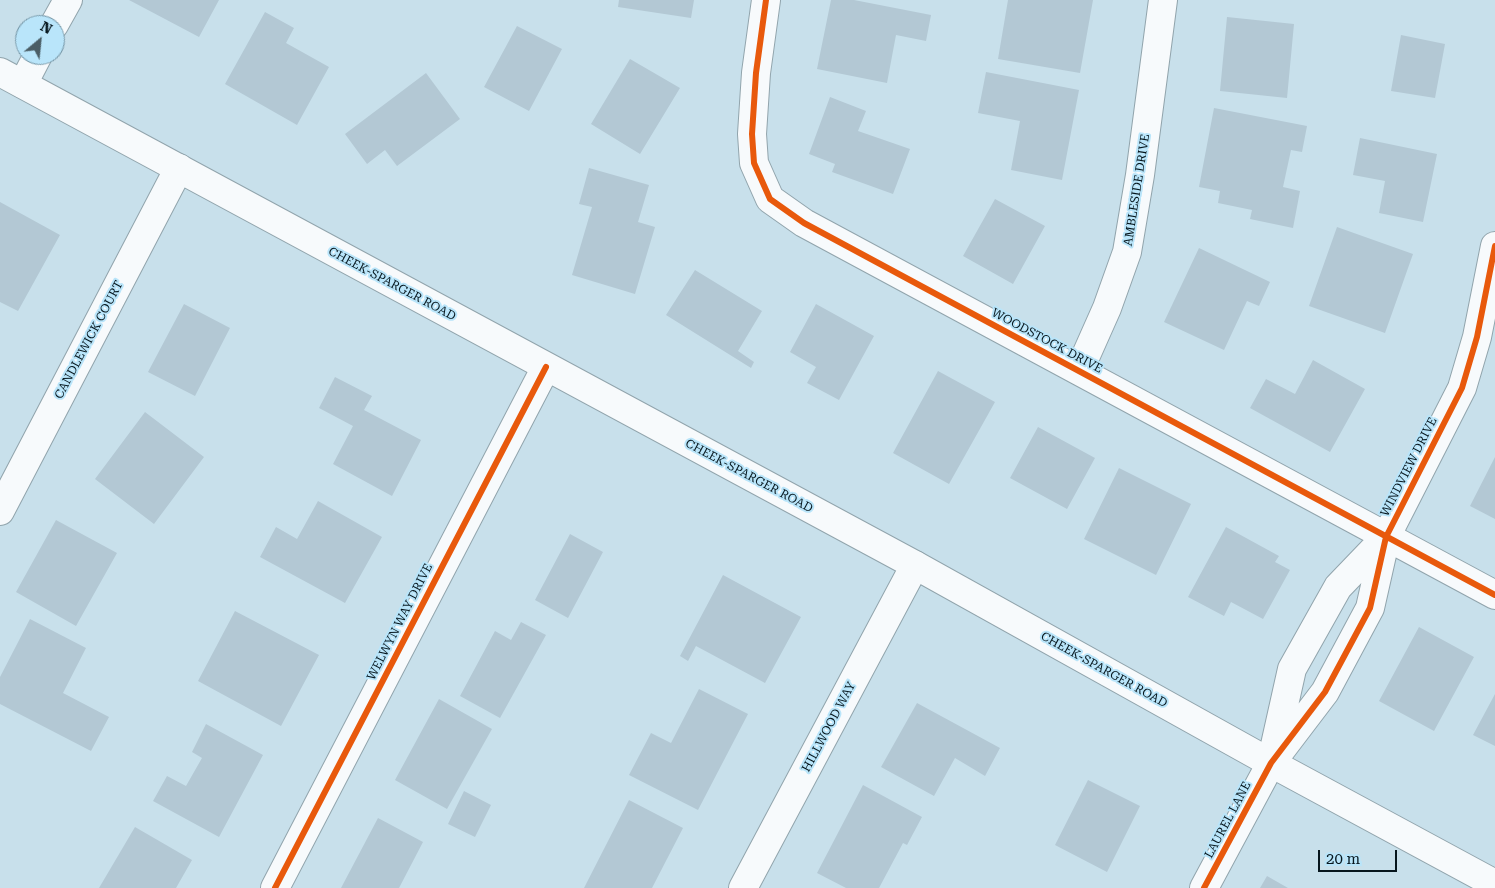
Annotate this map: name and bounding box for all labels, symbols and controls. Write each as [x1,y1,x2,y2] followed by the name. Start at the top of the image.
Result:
[15,15,65,65] north arrow
[38,18,55,37] text: N
[1121,133,1153,247] street label: AMBLESIDE DRIVE
[326,244,458,324] street label: CHEEK-SPARGER ROAD
[52,278,126,402] street label: CANDLEWICK COURT
[989,306,1105,376] street label: WOODSTOCK DRIVE
[1378,415,1440,519] street label: WINDVIEW DRIVE
[683,436,815,516] street label: CHEEK-SPARGER ROAD
[364,561,436,683] street label: WELWYN WAY DRIVE
[1038,629,1170,711] street label: CHEEK-SPARGER ROAD
[799,679,859,775] street label: HILLWOOD WAY
[1202,779,1254,861] street label: LAUREL LANE
[1320,840,1399,872] scale bar
[1326,850,1360,868] text: 20 m

